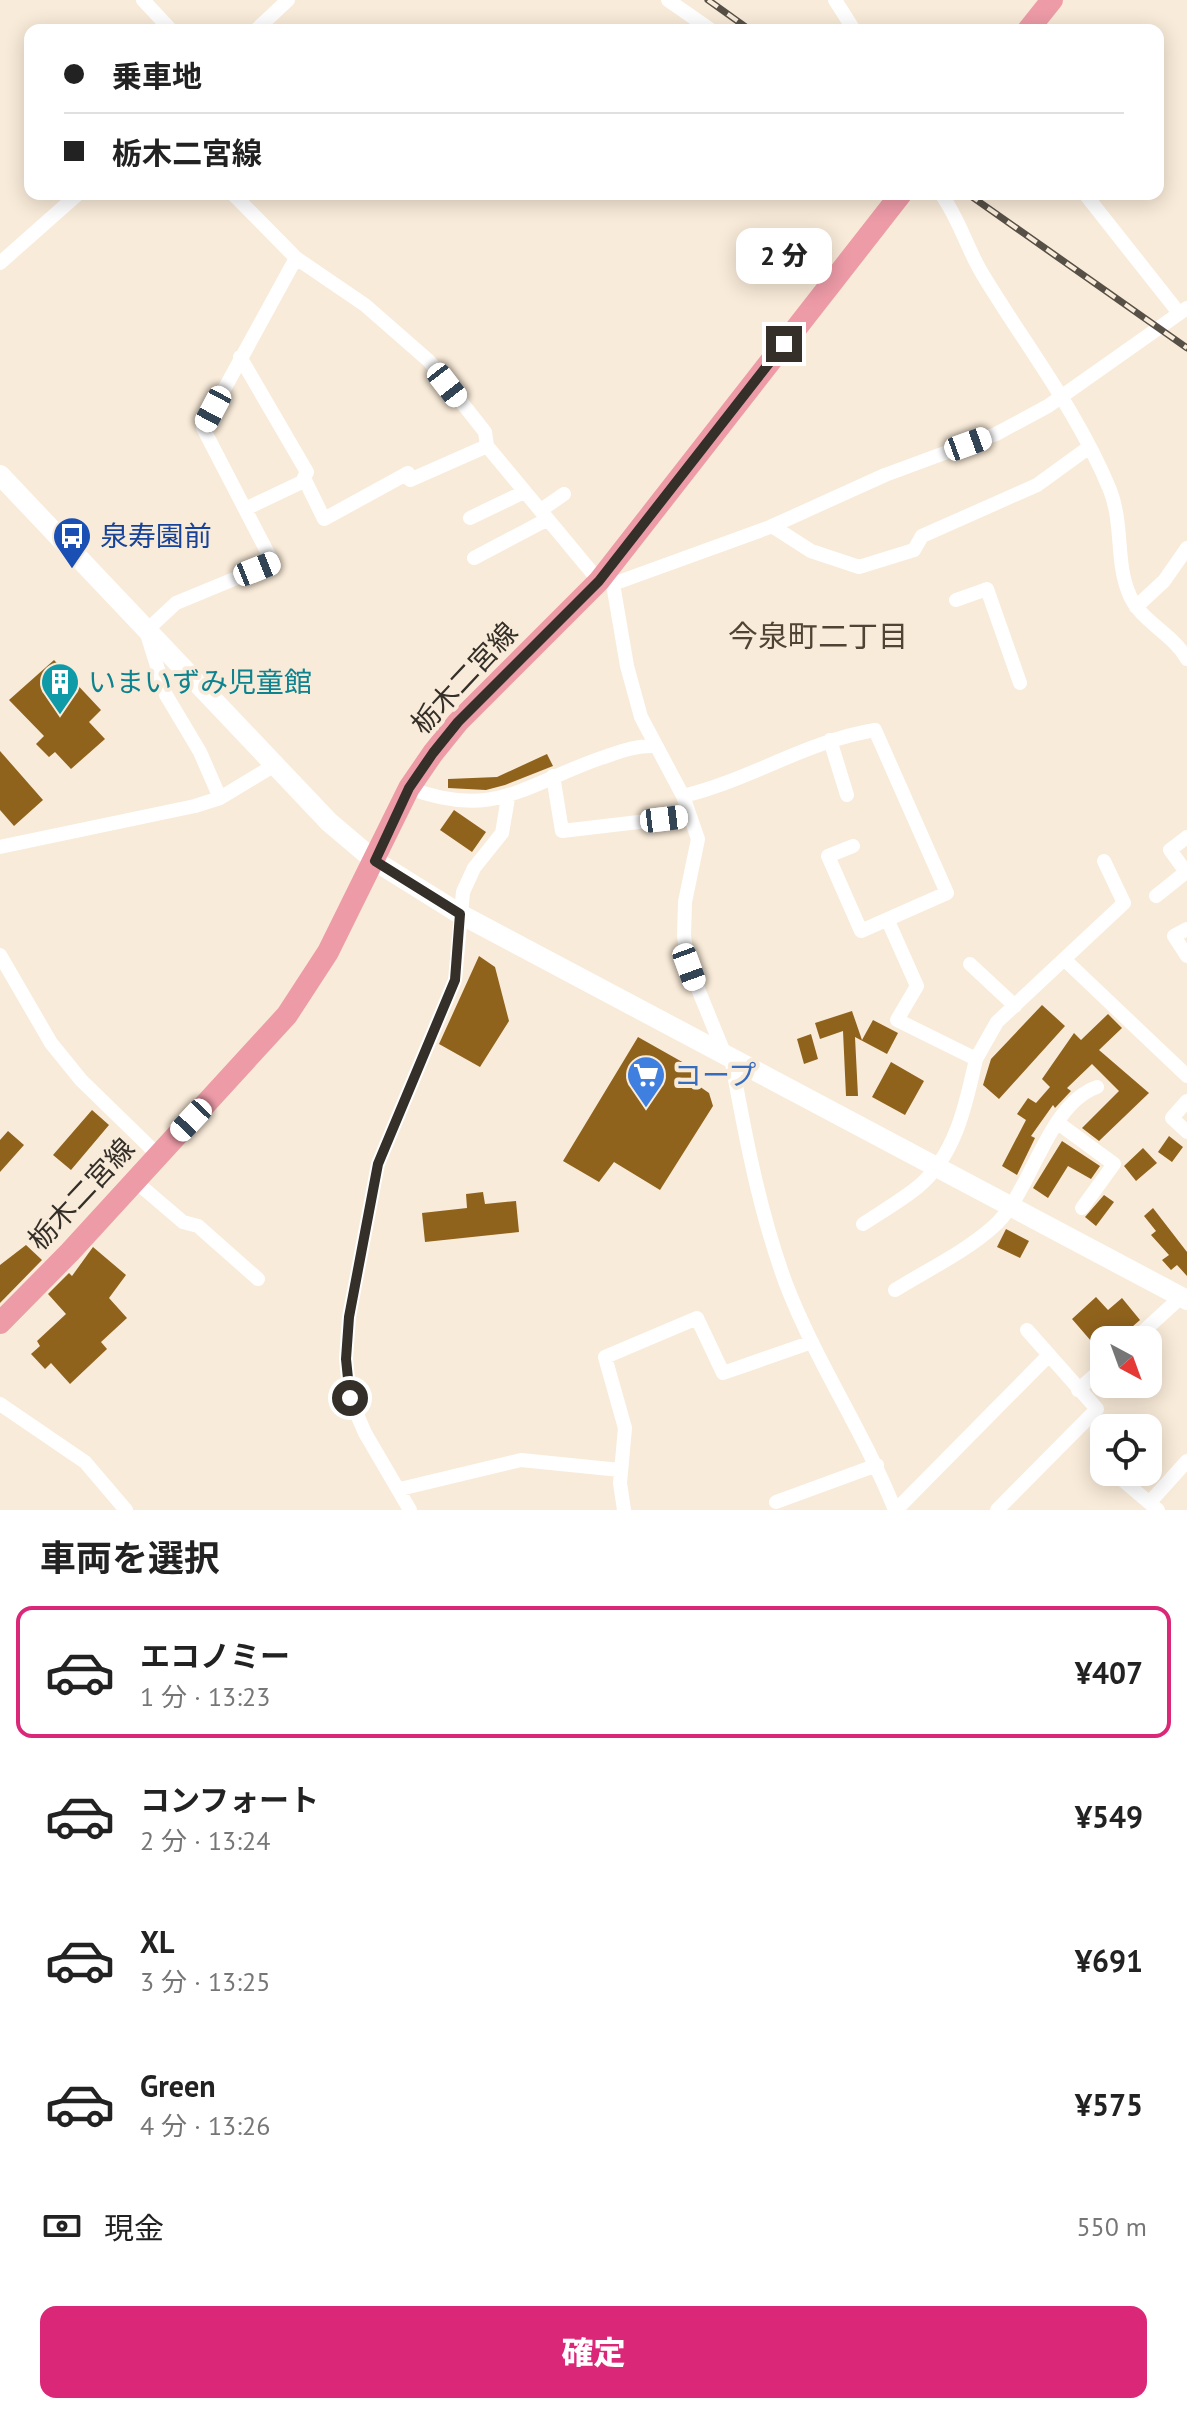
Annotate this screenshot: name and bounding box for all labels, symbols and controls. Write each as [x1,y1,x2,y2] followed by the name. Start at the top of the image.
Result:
[112,56,202,95] text: 乗車地
[112,133,262,172] text: 栃木二宮線
[736,228,832,284] callout: 2 分
[760,239,808,272] text: 2 分
[766,326,802,362] route end
[423,359,471,411] car
[191,382,235,436] car
[941,425,995,463] car
[51,515,93,570] bus stop icon: 泉寿園前
[100,517,212,554] place label: 泉寿園前
[230,549,284,589] car
[402,614,525,741] street label: 栃木二宮線
[728,616,908,655] district label: 今泉町二丁目
[39,661,81,716] building icon: いまいずみ児童館
[88,663,312,700] place label: いまいずみ児童館
[639,804,689,834] car
[670,940,708,994] car
[625,1054,667,1109] supermarket icon: コープ
[674,1056,756,1093] place label: コープ
[166,1094,216,1146] car
[19,1130,142,1257] street label: 栃木二宮線
[1090,1326,1162,1398] north arrow
[1090,1326,1162,1486] map controls
[332,1380,368,1416] route start
[1090,1414,1162,1486] button: locate
[40,1534,220,1581] text: 車両を選択
[44,1636,116,1708] icon: car
[140,1636,290,1675] text: エコノミー
[1075,1653,1143,1692] text: ¥407
[140,1680,270,1713] text: 1 分 · 13:23
[44,1780,116,1852] icon: car
[140,1780,319,1819] text: コンフォート
[1075,1797,1143,1836] text: ¥549
[140,1824,270,1857] text: 2 分 · 13:24
[140,1922,174,1961] text: XL
[44,1924,116,1996] icon: car
[1075,1941,1143,1980] text: ¥691
[140,1965,270,1998] text: 3 分 · 13:25
[140,2066,215,2105] text: Green
[44,2068,116,2140] icon: car
[1075,2085,1143,2124] text: ¥575
[140,2109,270,2142] text: 4 分 · 13:26
[40,2204,84,2248] icon: cash
[104,2208,164,2247] text: 現金
[1076,2210,1147,2243] text: 550 m
[40,2306,1147,2398] button: 確定

